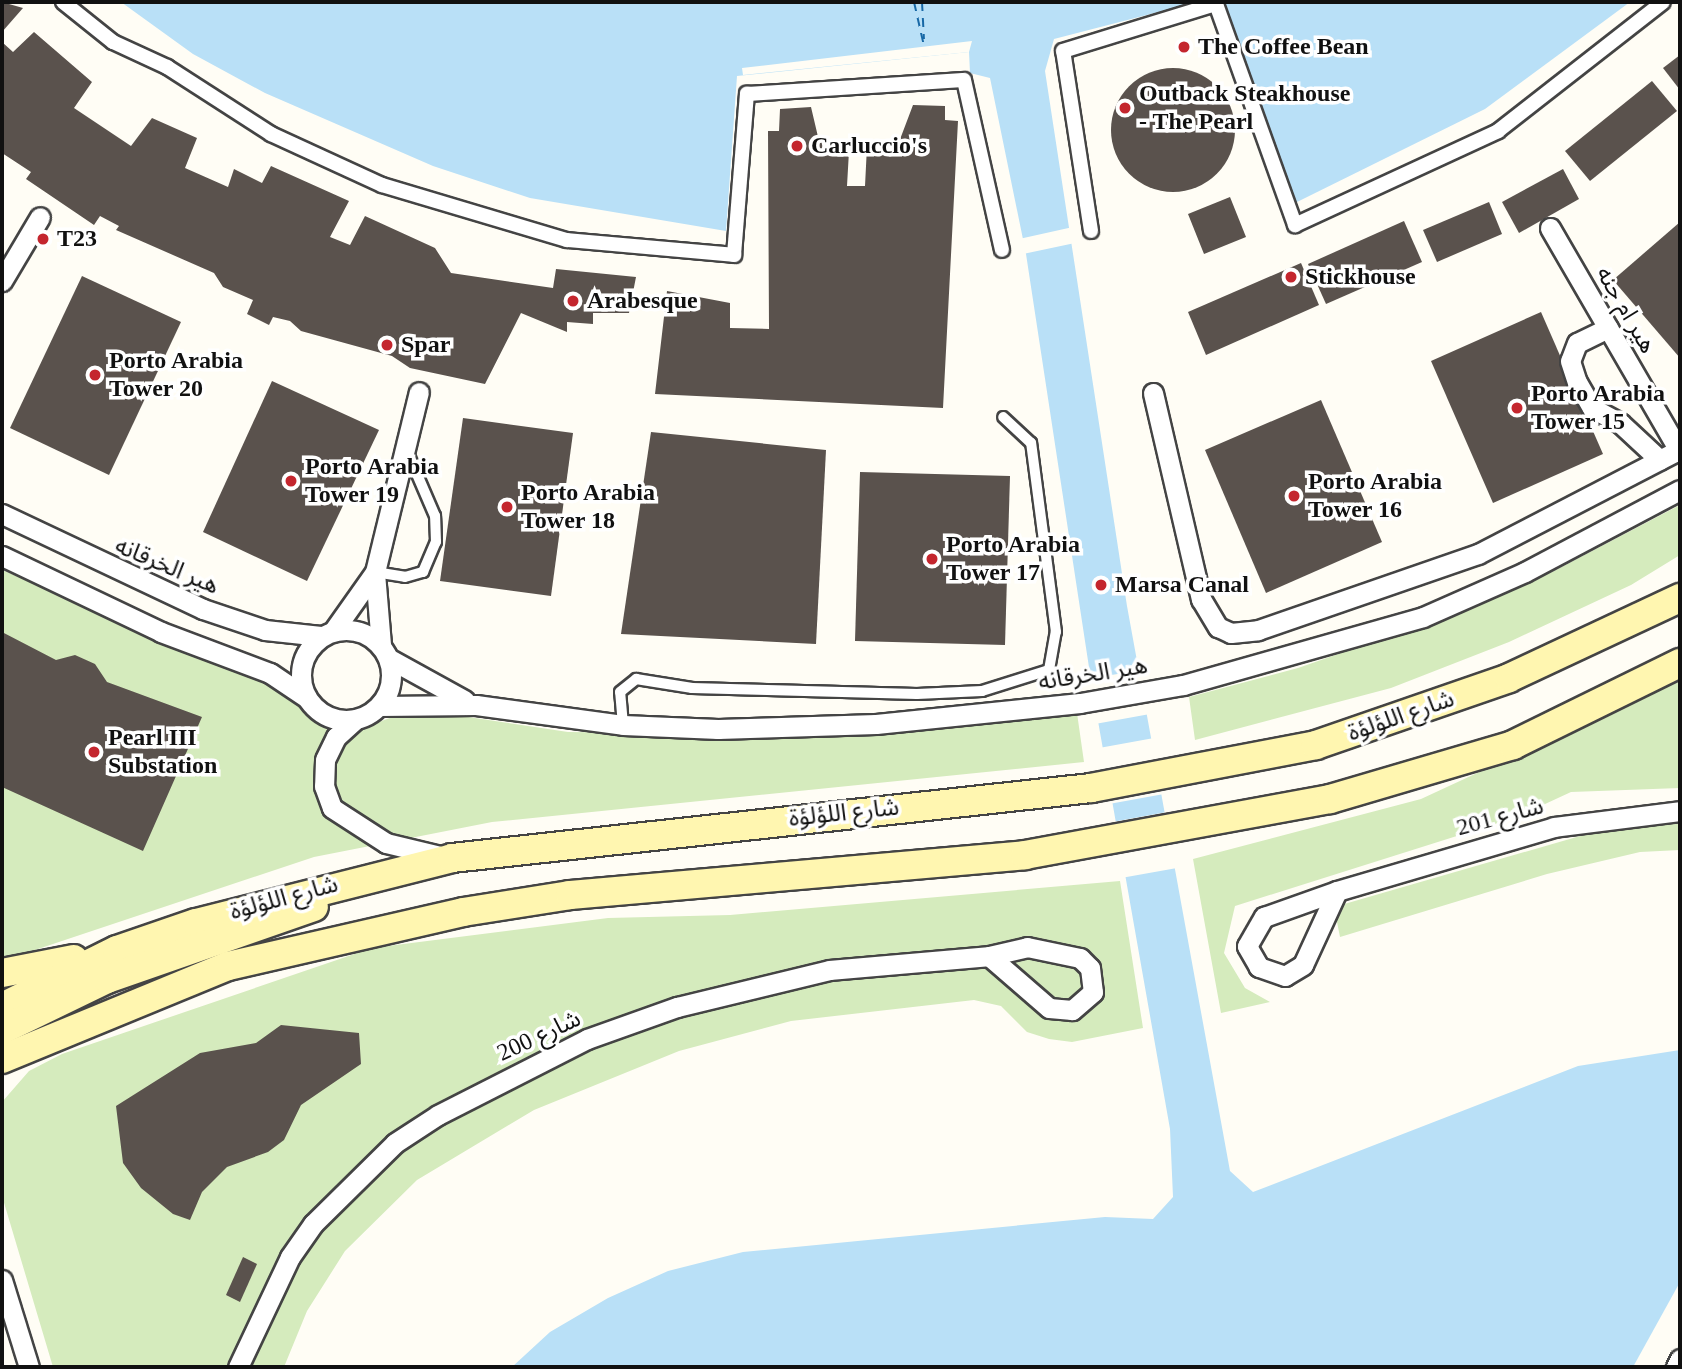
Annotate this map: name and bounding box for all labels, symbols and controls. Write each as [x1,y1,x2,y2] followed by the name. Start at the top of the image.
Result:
[1198,33,1369,61] place label: The Coffee Bean
[1176,39,1192,55] marker: The Coffee Bean
[1139,80,1350,136] place label: Outback Steakhouse - The Pearl
[1117,100,1133,116] marker: Outback Steakhouse - The Pearl
[811,132,927,160] place label: Carluccio's
[789,138,805,154] marker: Carluccio's
[57,225,97,253] place label: T23
[35,231,51,247] marker: T23
[1590,261,1662,359] street label: هير ام جنه
[1305,263,1416,291] place label: Stickhouse
[1283,269,1299,285] marker: Stickhouse
[587,287,698,315] place label: Arabesque
[565,293,581,309] marker: Arabesque
[401,331,450,359] place label: Spar
[379,337,395,353] marker: Spar
[109,347,244,403] place label: Porto Arabia Tower 20
[87,367,103,383] marker: Porto Arabia Tower 20
[1531,380,1666,436] place label: Porto Arabia Tower 15
[1509,400,1525,416] marker: Porto Arabia Tower 15
[305,453,440,509] place label: Porto Arabia Tower 19
[1308,468,1443,524] place label: Porto Arabia Tower 16
[283,473,299,489] marker: Porto Arabia Tower 19
[521,479,656,535] place label: Porto Arabia Tower 18
[1286,488,1302,504] marker: Porto Arabia Tower 16
[499,499,515,515] marker: Porto Arabia Tower 18
[111,531,223,601] street label: هير الخرقانه
[946,531,1081,587] place label: Porto Arabia Tower 17
[924,551,940,567] marker: Porto Arabia Tower 17
[1115,571,1249,599] place label: Marsa Canal
[1093,577,1109,593] marker: Marsa Canal
[1036,651,1150,697] street label: هير الخرقانه
[1344,684,1458,748] street label: شارع اللؤلؤة
[108,724,217,780] place label: Pearl III Substation
[86,744,102,760] marker: Pearl III Substation
[1453,792,1547,842] street label: شارع 201
[788,793,900,833] street label: شارع اللؤلؤة
[227,870,341,926] street label: شارع اللؤلؤة
[493,1004,585,1068] street label: شارع 200

